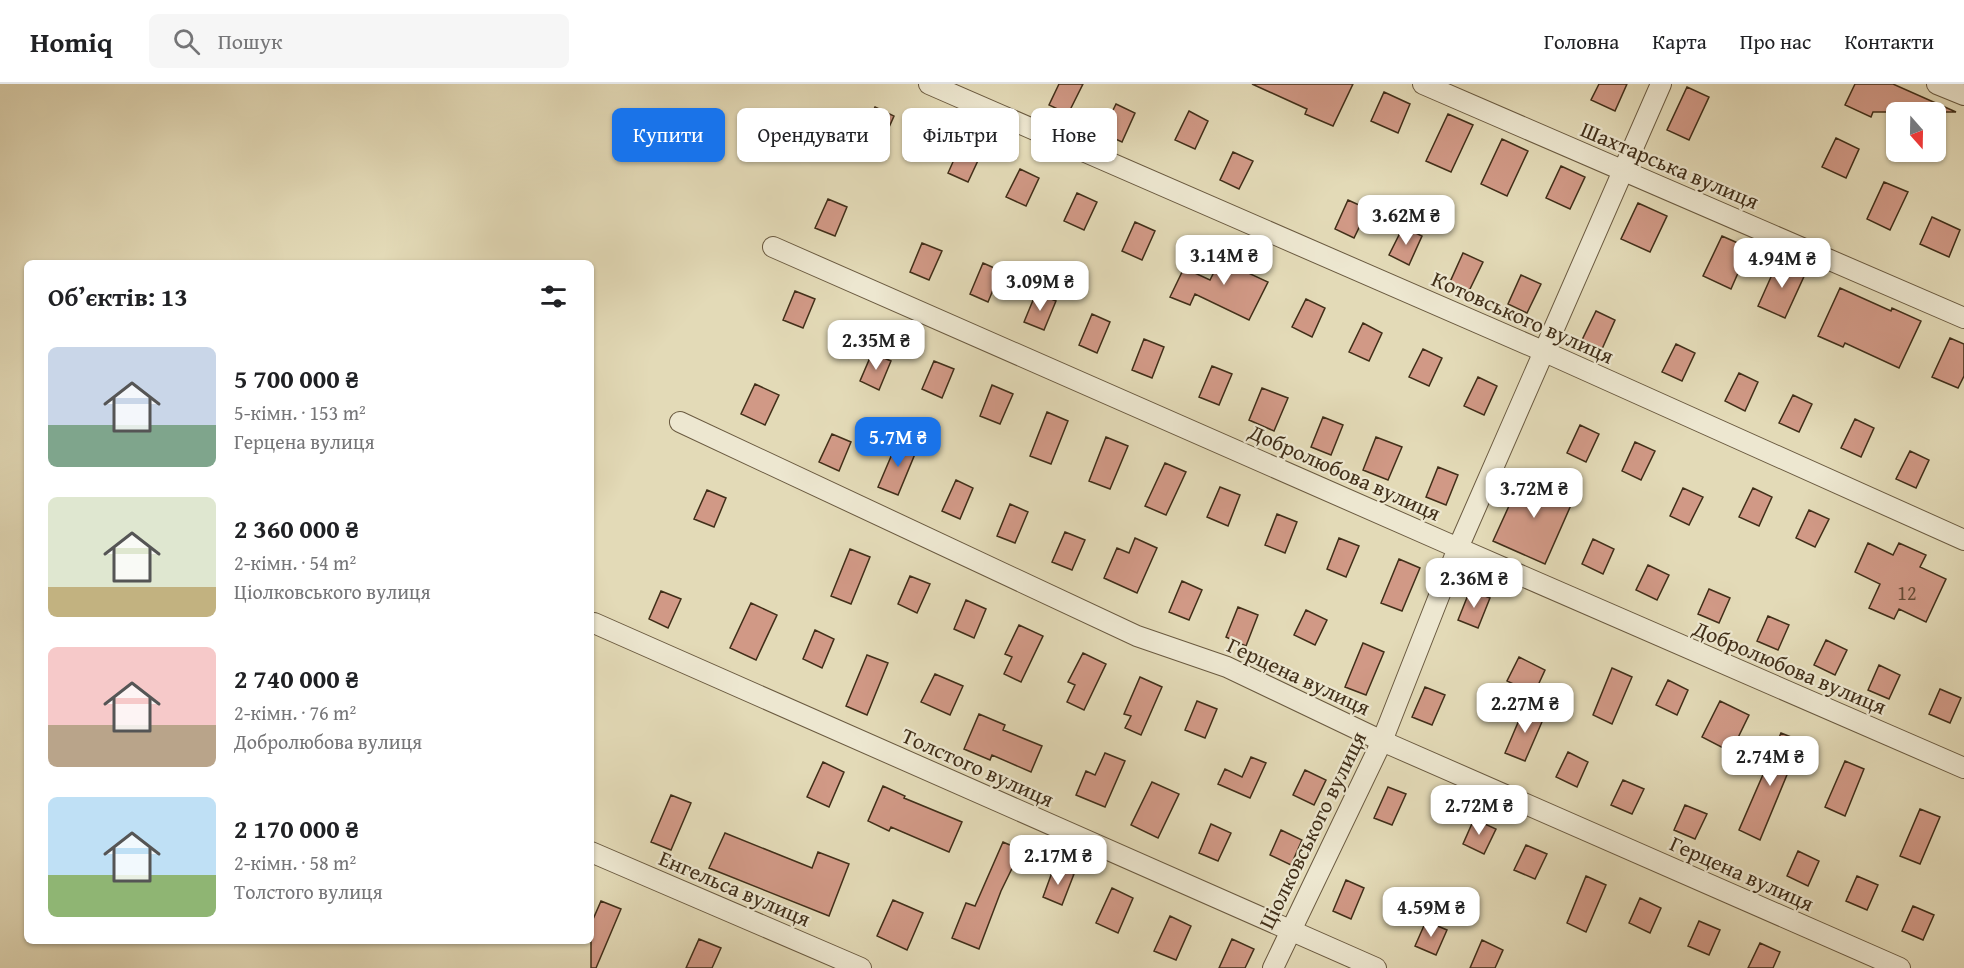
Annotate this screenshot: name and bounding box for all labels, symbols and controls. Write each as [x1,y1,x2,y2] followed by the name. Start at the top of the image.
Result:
[149,14,569,68] search box
[30,21,113,62] text: Homiq
[170,25,203,58] icon: search
[218,25,282,57] text: Пошук
[1544,26,1619,57] text: Головна
[1652,26,1707,57] text: Карта
[1740,26,1811,57] text: Про нас
[1844,26,1934,57] text: Контакти
[1886,102,1946,162] north arrow
[1886,102,1946,162] map controls
[612,108,725,162] chip: Купити
[737,108,890,162] chip: Орендувати
[902,108,1019,162] chip: Фільтри
[1031,108,1117,162] chip: Нове
[1576,113,1764,217] street label: Шахтарська вулиця
[1351,195,1461,246] pin: 3.62M ₴
[1372,200,1440,229] text: 3.62M ₴
[1169,235,1279,286] pin: 3.14M ₴
[1727,238,1837,289] pin: 4.94M ₴
[1190,240,1258,269] text: 3.14M ₴
[1748,243,1816,272] text: 4.94M ₴
[985,261,1095,312] pin: 3.09M ₴
[1427,262,1619,372] street label: Котовського вулиця
[1006,266,1074,295] text: 3.09M ₴
[48,277,188,316] text: Об’єктів: 13
[537,280,570,313] icon: filters
[821,320,931,371] pin: 2.35M ₴
[842,325,910,354] text: 2.35M ₴
[234,359,359,398] text: 5 700 000 ₴
[96,371,168,443] icon: home
[234,398,366,427] text: 5-кімн. · 153 m²
[1243,415,1446,529] street label: Добролюбова вулиця
[849,417,947,468] pin: 5.7M ₴
[869,422,927,451] text: 5.7M ₴
[234,427,375,456] text: Герцена вулиця
[1479,468,1589,519] pin: 3.72M ₴
[1500,473,1568,502] text: 3.72M ₴
[234,509,359,548] text: 2 360 000 ₴
[96,521,168,593] icon: home
[234,548,356,577] text: 2-кімн. · 54 m²
[1419,558,1529,609] pin: 2.36M ₴
[1440,563,1508,592] text: 2.36M ₴
[234,577,431,606] text: Ціолковського вулиця
[1897,578,1917,607] house number: 12
[1688,611,1892,722] street label: Добролюбова вулиця
[1222,629,1376,723] street label: Герцена вулиця
[234,659,359,698] text: 2 740 000 ₴
[96,671,168,743] icon: home
[1470,683,1580,734] pin: 2.27M ₴
[1491,688,1559,717] text: 2.27M ₴
[234,698,356,727] text: 2-кімн. · 76 m²
[897,719,1059,815] street label: Толстого вулиця
[1250,726,1374,934] street label: Ціолковського вулиця
[234,727,422,756] text: Добролюбова вулиця
[1715,736,1825,787] pin: 2.74M ₴
[1736,741,1804,770] text: 2.74M ₴
[1424,785,1534,836] pin: 2.72M ₴
[1445,790,1513,819] text: 2.72M ₴
[234,809,359,848] text: 2 170 000 ₴
[96,821,168,893] icon: home
[1665,827,1819,919] street label: Герцена вулиця
[1003,835,1113,886] pin: 2.17M ₴
[1024,840,1092,869] text: 2.17M ₴
[654,842,816,934] street label: Енгельса вулиця
[234,848,356,877] text: 2-кімн. · 58 m²
[234,877,383,906] text: Толстого вулиця
[1376,887,1486,938] pin: 4.59M ₴
[1397,892,1465,921] text: 4.59M ₴

